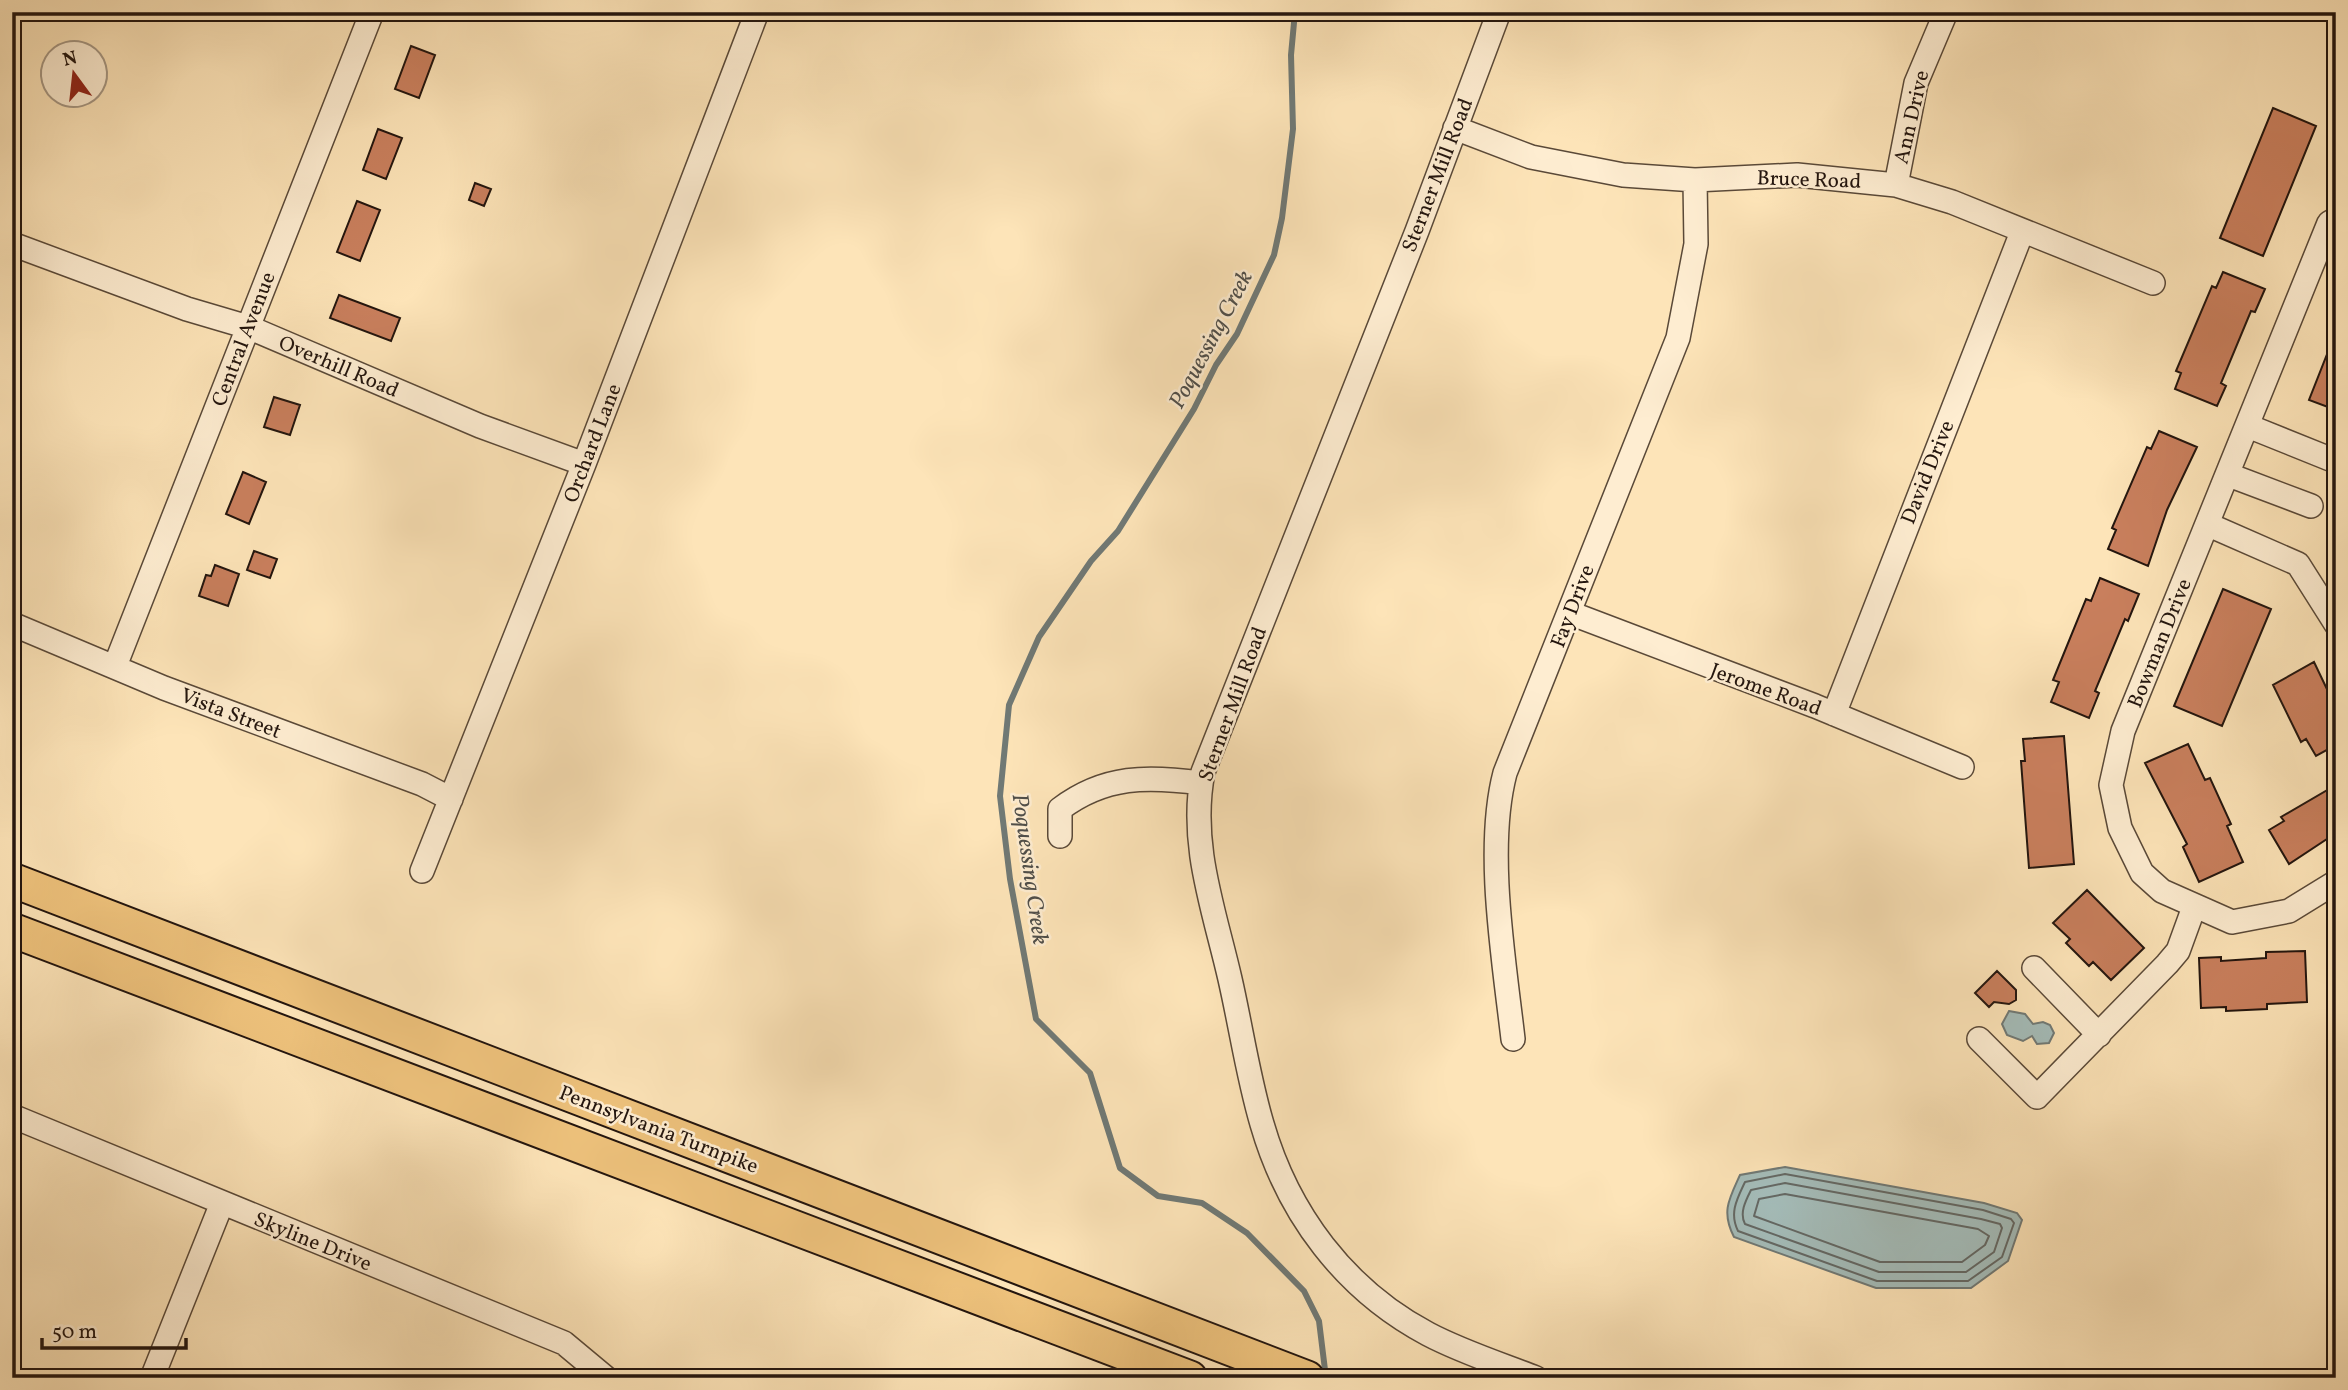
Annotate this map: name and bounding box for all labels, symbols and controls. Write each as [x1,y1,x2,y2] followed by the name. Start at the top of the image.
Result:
[38,38,108,108] north arrow
[60,45,80,74] text: N
[1888,68,1937,167] street label: Ann Drive
[1396,94,1481,257] street label: Sterner Mill Road
[1756,164,1862,197] street label: Bruce Road
[1162,265,1262,415] water label: Poquessing Creek
[205,268,283,411] street label: Central Avenue
[274,329,403,406] street label: Overhill Road
[557,380,629,507] street label: Orchard Lane
[1894,416,1962,529] street label: David Drive
[1544,561,1603,652] street label: Fay Drive
[2121,574,2200,713] street label: Bowman Drive
[1192,623,1275,786] street label: Sterner Mill Road
[1706,657,1825,724] street label: Jerome Road
[176,682,285,747] street label: Vista Street
[1003,792,1056,947] water label: Poquessing Creek
[555,1079,762,1182] street label: Pennsylvania Turnpike
[249,1206,376,1279] street label: Skyline Drive
[42,1306,186,1350] scale bar
[52,1318,97,1347] text: 50 m

